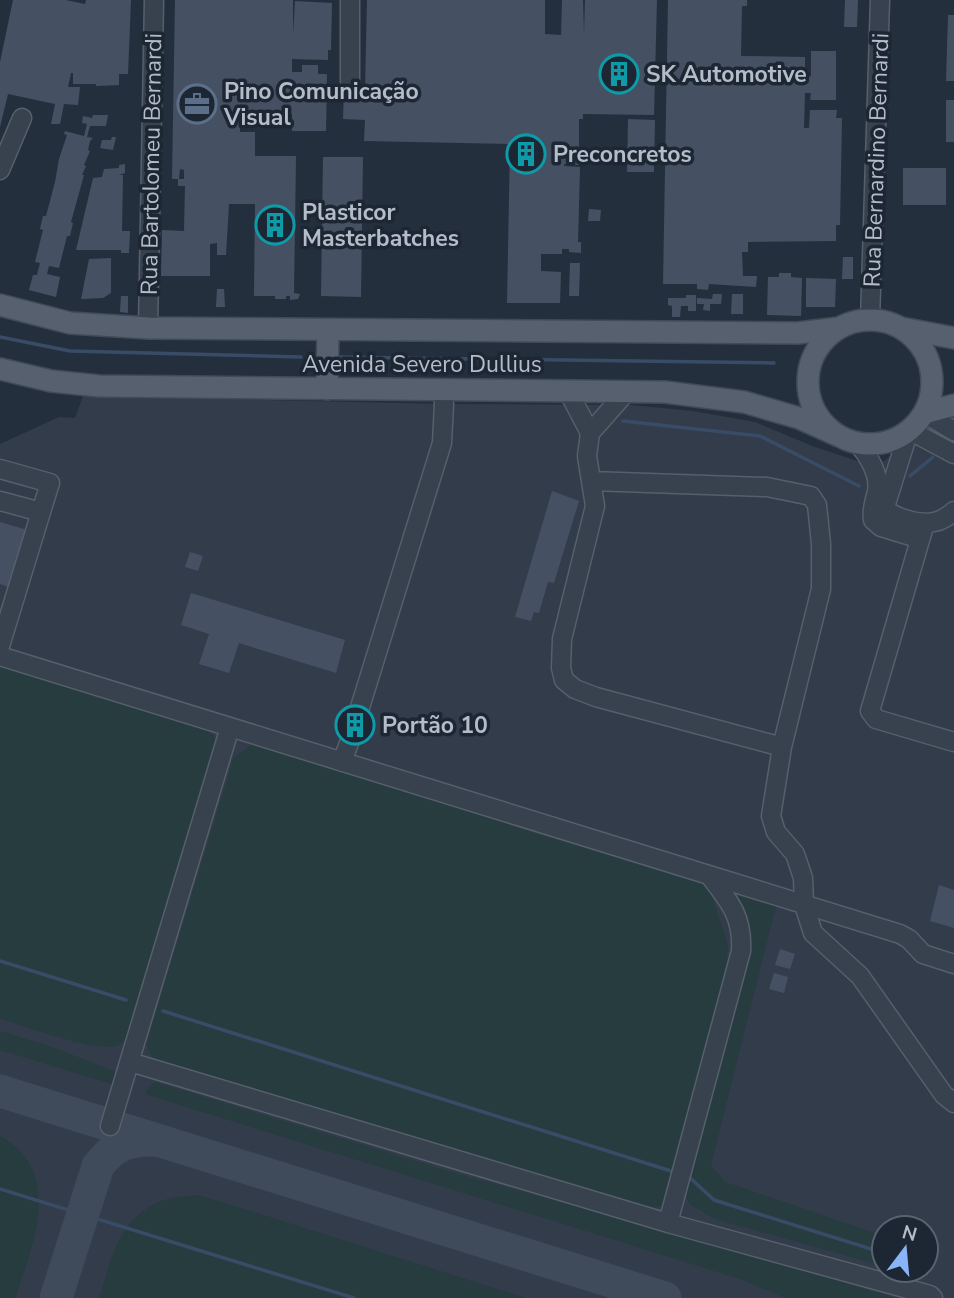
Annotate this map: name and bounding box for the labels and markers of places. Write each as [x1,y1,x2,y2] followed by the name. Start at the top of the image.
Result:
[598,53,640,95] building icon: SK Automotive
[646,59,807,90] place label: SK Automotive
[223,76,419,133] place label: Pino Comunicação Visual
[176,83,218,125] office icon: Pino Comunicação Visual
[505,133,547,175] building icon: Preconcretos
[553,139,692,170] place label: Preconcretos
[302,197,459,254] place label: Plasticor Masterbatches
[254,204,296,246] building icon: Plasticor Masterbatches
[334,704,376,746] building icon: Portão 10
[382,710,488,741] place label: Portão 10

